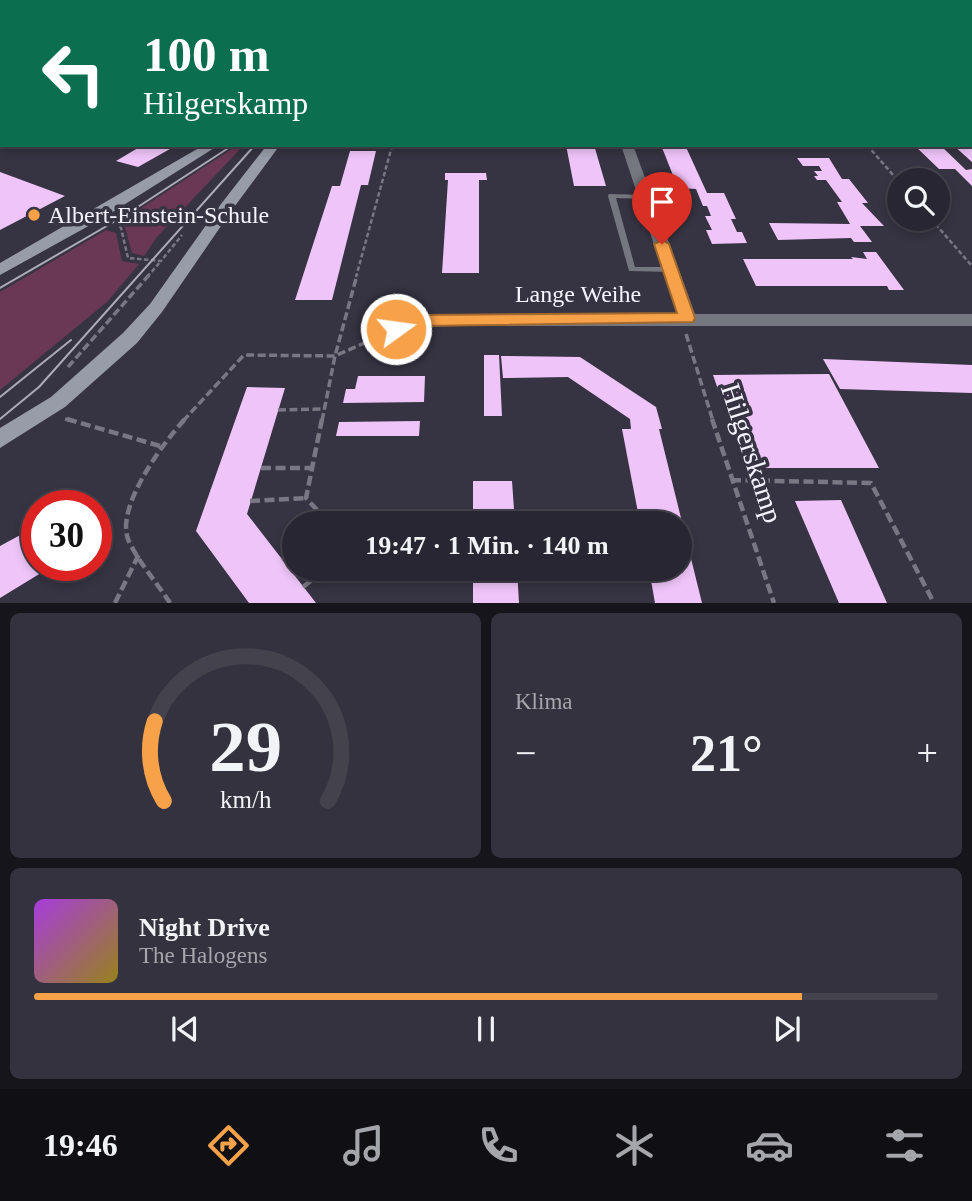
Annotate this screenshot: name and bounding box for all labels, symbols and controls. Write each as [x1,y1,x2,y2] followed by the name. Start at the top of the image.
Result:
[143,27,270,82] text: 100 m
[28,28,119,119] icon: left
[143,85,308,121] text: Hilgerskamp
[887,168,950,231] map controls
[887,168,950,231] button: search
[632,172,692,244] pin
[643,183,681,221] icon: arrive
[48,202,269,228] place label: Albert-Einstein-Schule
[26,207,42,223] marker: Albert-Einstein-Schule
[515,281,641,307] street label: Lange Weihe
[359,292,433,366] position arrow
[715,379,789,527] street label: Hilgerskamp
[21,490,112,581] speed limit sign: 30
[365,531,609,560] text: 19:47 · 1 Min. · 140 m
[515,689,573,714] text: Klima
[209,707,282,788] text: 29
[690,725,763,782] text: 21°
[515,732,536,774] text: −
[917,732,938,774] text: +
[220,786,272,813] text: km/h
[139,913,270,942] text: Night Drive
[139,943,267,968] text: The Halogens
[166,1010,204,1048] icon: previous
[467,1010,505,1048] icon: pause
[768,1010,806,1048] icon: next
[204,1121,253,1170] icon: directions
[339,1121,388,1170] icon: music
[474,1121,523,1170] icon: phone
[610,1121,659,1170] icon: climate
[745,1121,794,1170] icon: car
[880,1121,929,1170] icon: filters
[43,1127,118,1163] text: 19:46

